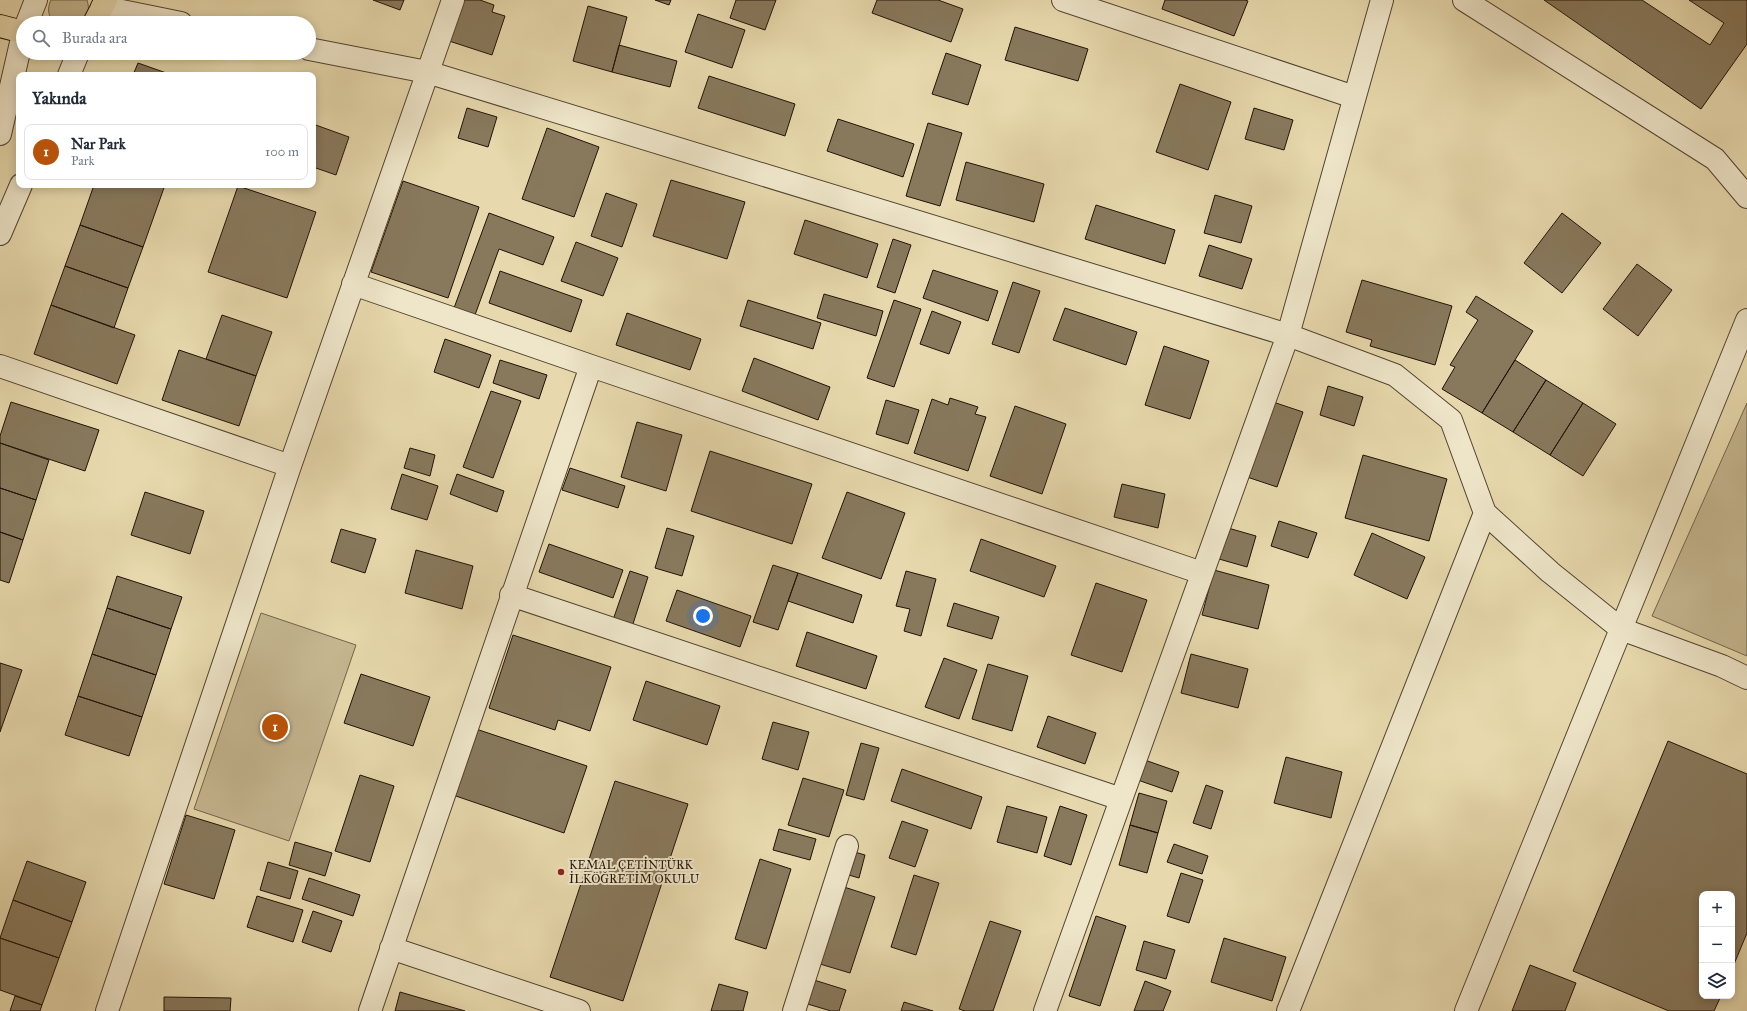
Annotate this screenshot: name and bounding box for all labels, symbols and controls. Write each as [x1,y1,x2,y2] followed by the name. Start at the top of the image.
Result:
[16,16,316,60] search box
[30,27,52,49] icon: search
[62,29,127,47] text: Burada ara
[32,88,86,109] text: Yakında
[71,135,126,153] text: Nar Park
[43,144,49,160] text: 1
[265,144,299,160] text: 100 m
[71,153,95,169] text: Park
[693,606,713,626] your location
[262,712,288,742] pin: 1
[569,857,700,886] place label: KEMAL ÇETİNTÜRK İLKÖĞRETİM OKULU
[556,867,566,877] marker: KEMAL ÇETİNTÜRK İLKÖĞRETİM OKULU
[1699,891,1735,999] map controls
[1699,891,1735,927] button: +
[1699,927,1735,963] button: −
[1699,963,1735,999] button: layers

